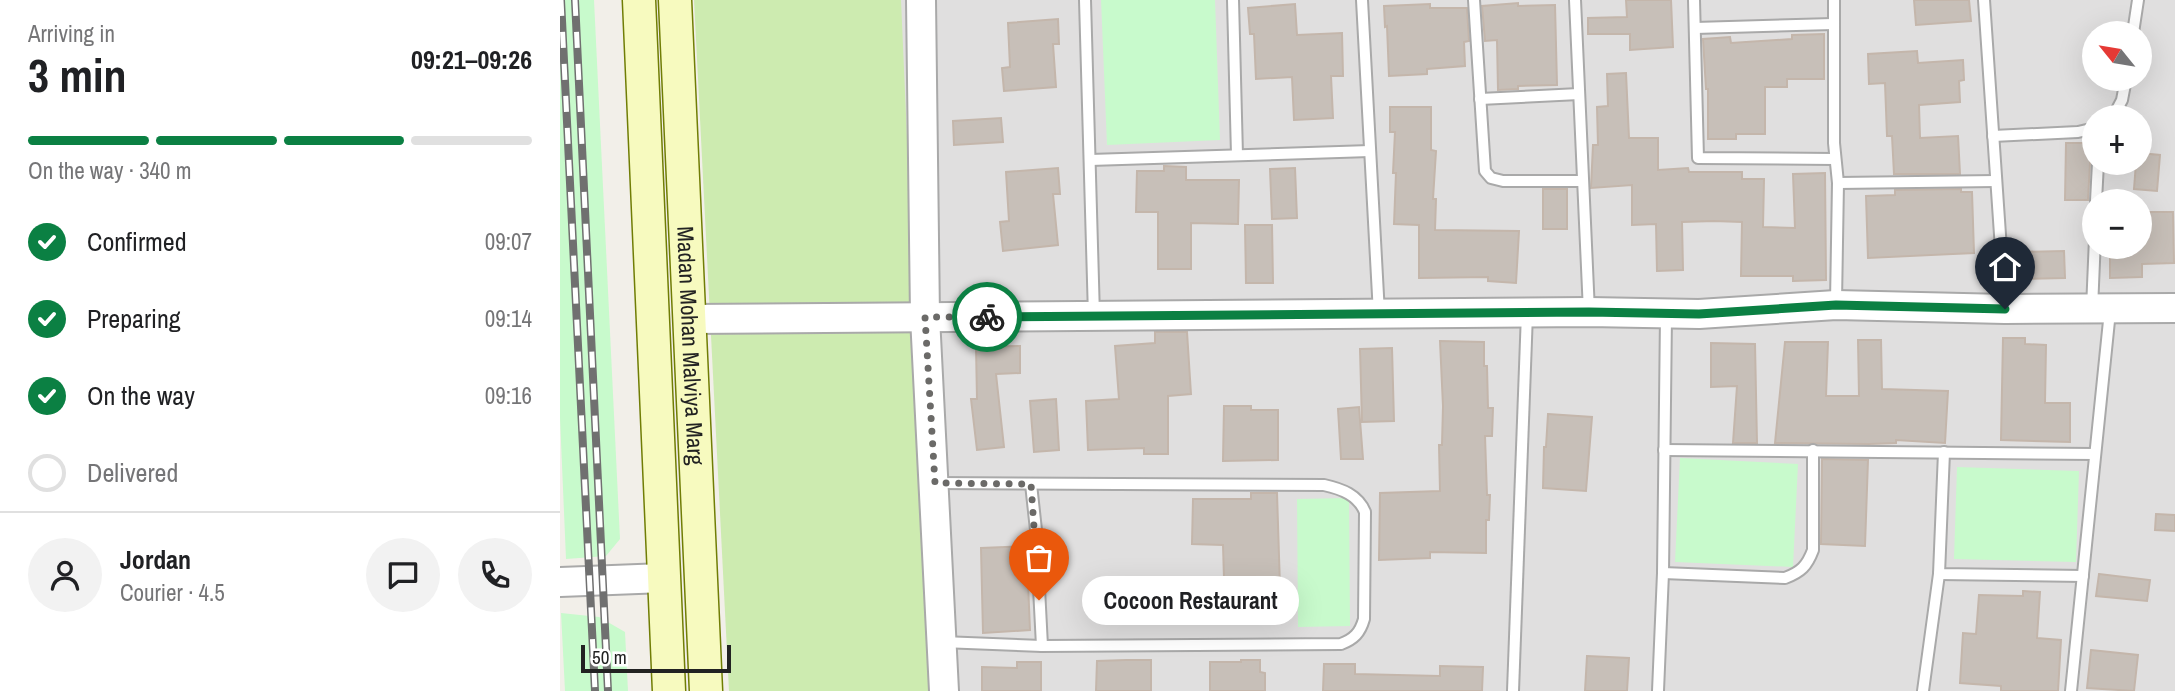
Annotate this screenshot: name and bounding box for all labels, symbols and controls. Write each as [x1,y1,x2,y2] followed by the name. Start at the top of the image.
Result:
[28,18,115,49] text: Arriving in
[2082,21,2152,91] north arrow
[2082,21,2152,259] map controls
[411,42,532,77] text: 09:21–09:26
[28,44,127,106] text: 3 min
[2082,105,2152,175] button: +
[28,155,192,186] text: On the way · 340 m
[2082,189,2152,259] button: −
[28,223,66,261] icon: check
[87,224,187,259] text: Confirmed
[670,225,712,466] street label: Madan Mohan Malviya Marg
[485,226,532,257] text: 09:07
[1975,237,2035,309] pin
[1986,248,2024,286] icon: home
[952,282,1022,352] courier
[968,298,1006,336] icon: bike
[28,300,66,338] icon: check
[87,301,181,336] text: Preparing
[485,303,532,334] text: 09:14
[28,377,66,415] icon: check
[87,378,195,413] text: On the way
[485,380,532,411] text: 09:16
[87,455,178,490] text: Delivered
[1009,528,1069,600] pin
[28,538,102,612] button: person
[366,538,440,612] button: chat
[458,538,532,612] button: phone
[1020,539,1058,577] icon: bag
[120,542,191,577] text: Jordan
[1081,576,1298,624] callout: Cocoon Restaurant
[120,577,225,608] text: Courier · 4.5
[1104,585,1277,616] text: Cocoon Restaurant
[581,642,732,674] scale bar
[592,644,627,670] text: 50 m

